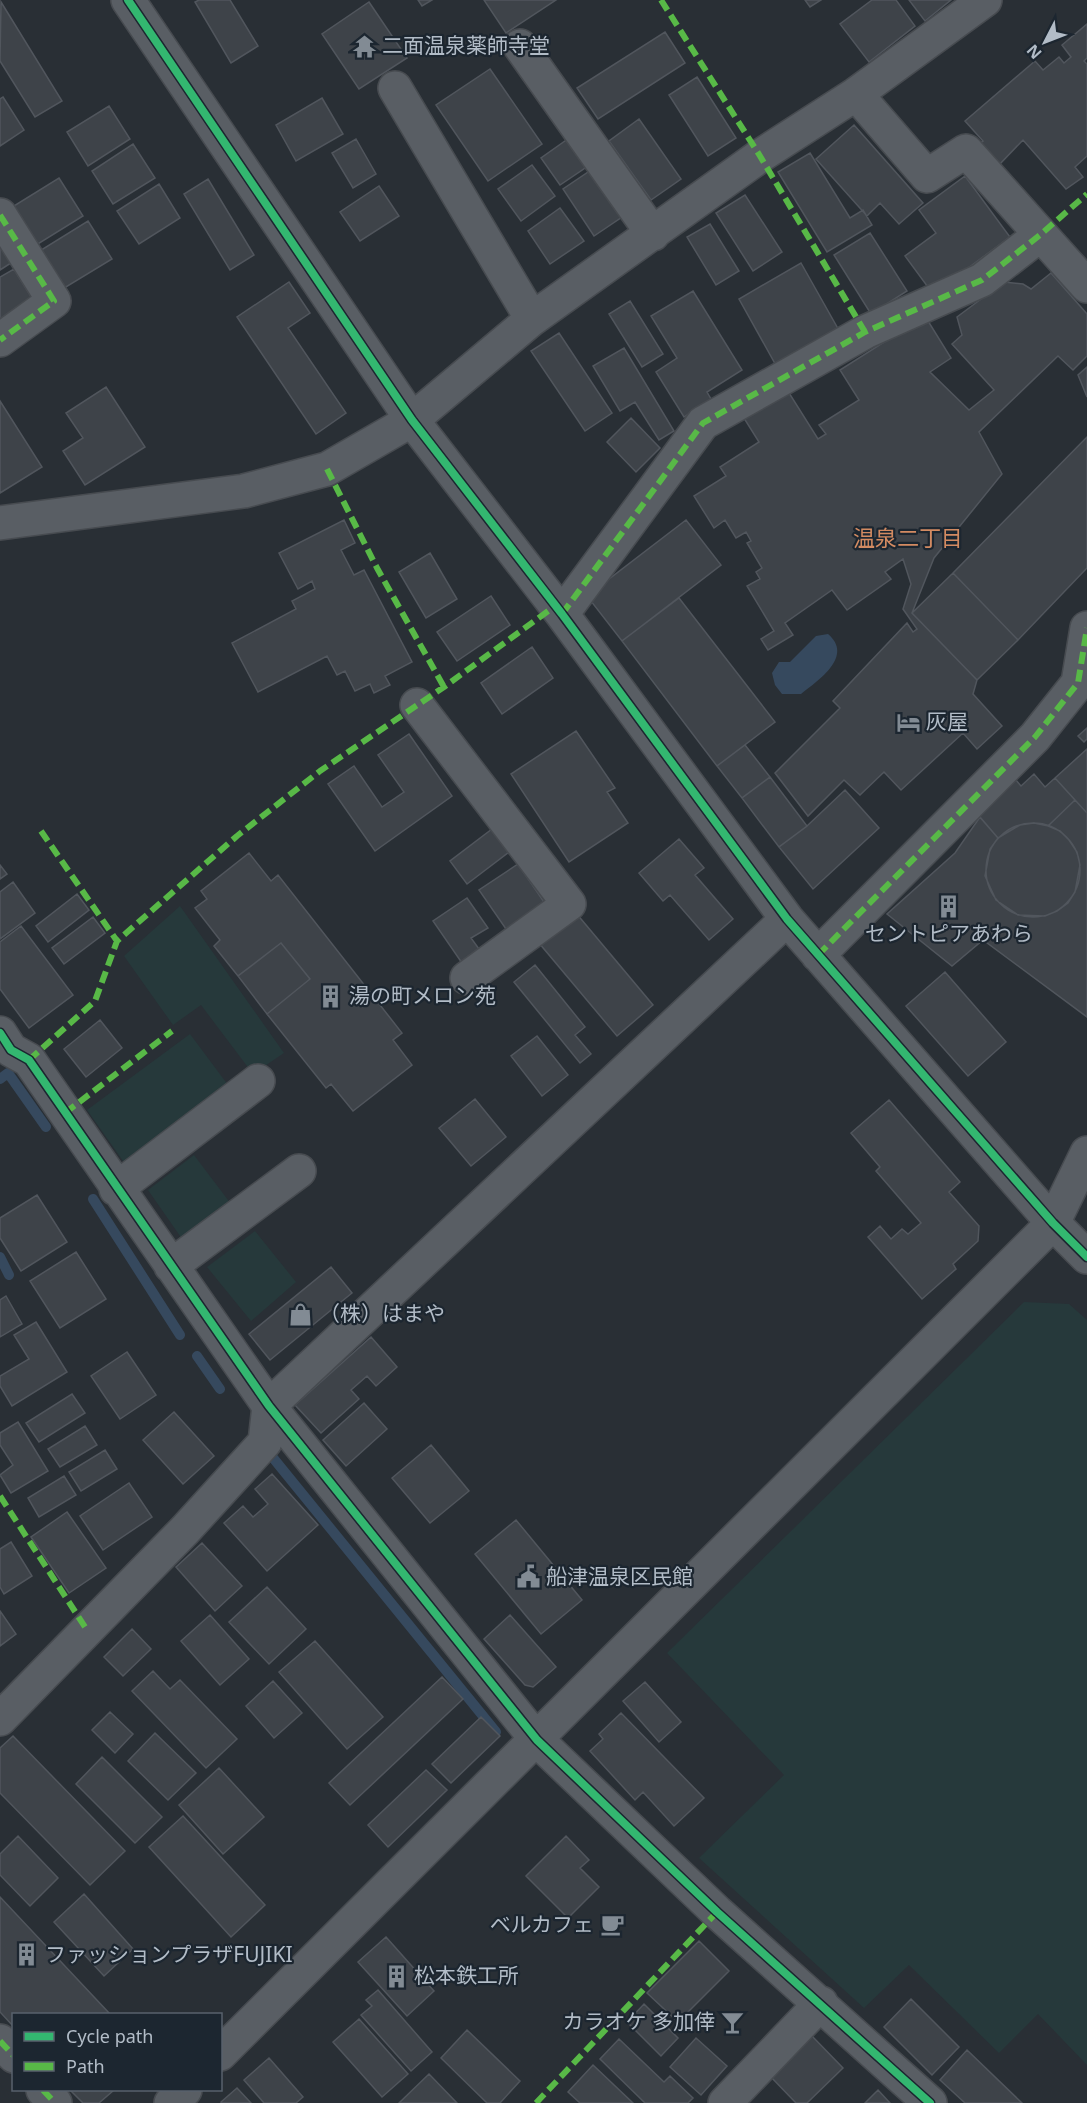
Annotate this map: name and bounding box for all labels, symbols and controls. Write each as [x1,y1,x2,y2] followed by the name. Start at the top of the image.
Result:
[1015,12,1075,72] north arrow
[382,31,550,59] place label: 二面温泉薬師寺堂
[351,33,377,59] temple icon: 二面温泉薬師寺堂
[1021,40,1046,64] text: N
[853,522,963,552] district label: 温泉二丁目
[926,707,968,735] place label: 灰屋
[895,709,921,735] hotel icon: 灰屋
[936,893,962,919] building icon: セントピアあわら
[865,919,1033,947] place label: セントピアあわら
[349,981,496,1009] place label: 湯の町メロン苑
[318,983,344,1009] building icon: 湯の町メロン苑
[319,1299,445,1327] place label: （株）はまや
[288,1301,314,1327] shop icon: （株）はまや
[546,1562,693,1590] place label: 船津温泉区民館
[515,1564,541,1590] public building icon: 船津温泉区民館
[490,1910,594,1938] place label: ベルカフェ
[599,1912,625,1938] cafe icon: ベルカフェ
[45,1940,293,1968] place label: ファッションプラザFUJIKI
[14,1942,40,1968] building icon: ファッションプラザFUJIKI
[414,1961,519,1989] place label: 松本鉄工所
[383,1963,409,1989] building icon: 松本鉄工所
[563,2007,715,2035] place label: カラオケ 多加倖
[720,2009,746,2035] bar icon: カラオケ 多加倖
[12,2013,222,2091] legend
[66,2024,153,2048] text: Cycle path
[66,2054,105,2078] text: Path

